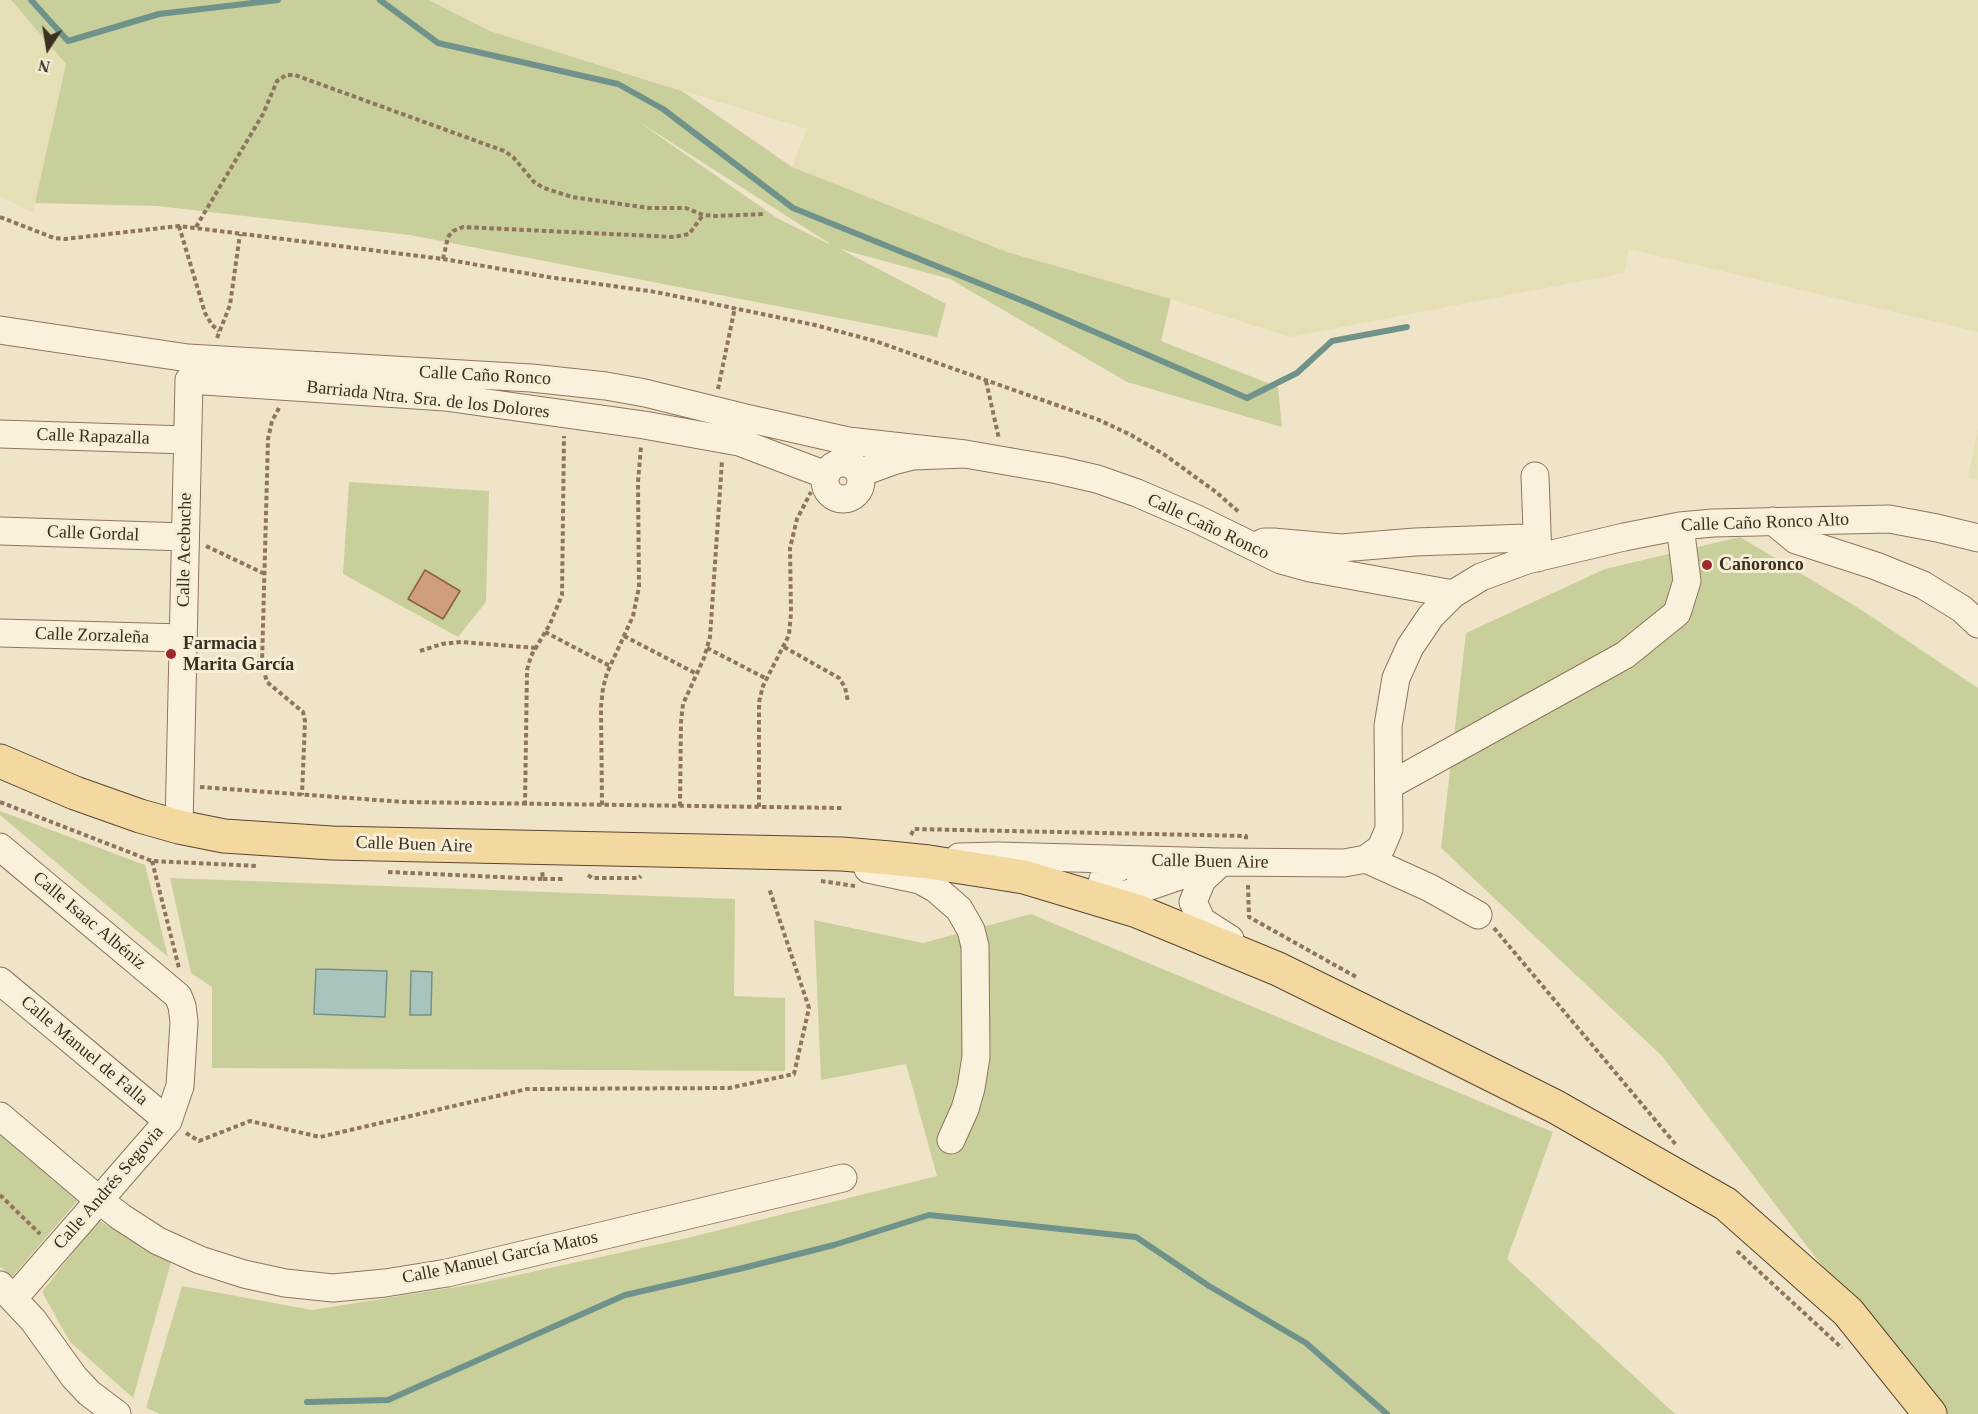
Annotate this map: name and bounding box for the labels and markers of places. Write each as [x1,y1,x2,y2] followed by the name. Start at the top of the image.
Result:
[1719,554,1804,576] place label: Cañoronco
[1700,558,1714,572] marker: Cañoronco
[183,633,294,676] place label: Farmacia Marita García
[164,647,178,661] marker: Farmacia Marita García

